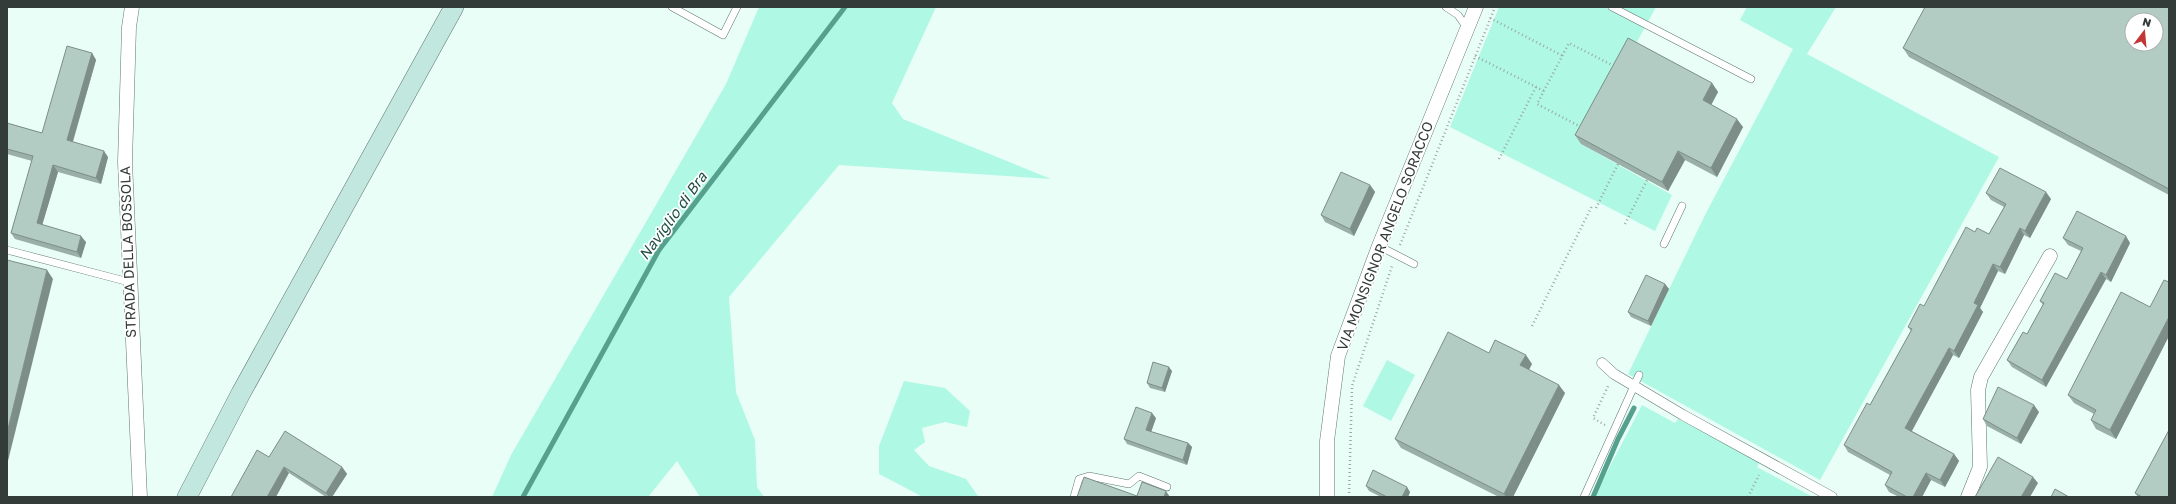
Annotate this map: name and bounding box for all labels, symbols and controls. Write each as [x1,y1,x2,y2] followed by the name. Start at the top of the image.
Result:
[2124,12,2164,52] north arrow
[2141,15,2153,29] text: N
[1333,119,1436,353] street label: VIA MONSIGNOR ANGELO SORACCO
[116,165,139,338] street label: STRADA DELLA BOSSOLA
[634,168,711,263] water label: Naviglio di Bra

